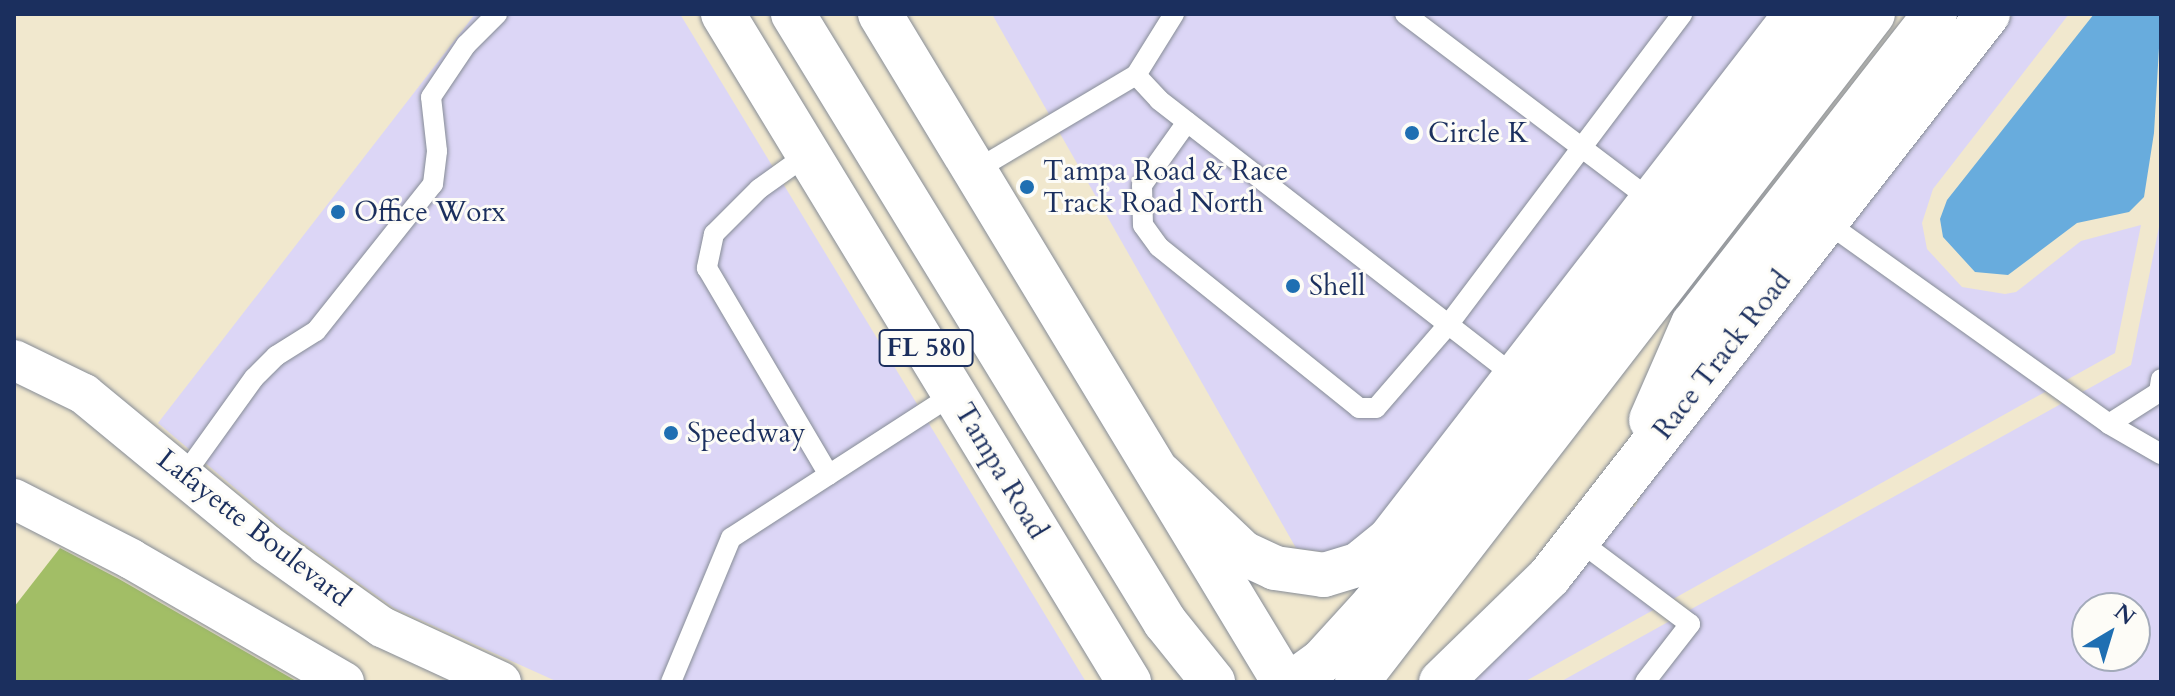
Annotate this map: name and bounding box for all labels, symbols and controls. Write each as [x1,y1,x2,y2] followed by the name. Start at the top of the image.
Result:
[1428,116,1528,150] place label: Circle K
[1403,124,1421,142] marker: Circle K
[1043,154,1288,220] place label: Tampa Road & Race Track Road North
[1018,178,1036,196] marker: Tampa Road & Race Track Road North
[354,195,506,229] place label: Office Worx
[329,203,347,221] marker: Office Worx
[1646,264,1798,446] street label: Race Track Road
[1309,269,1365,303] place label: Shell
[1284,277,1302,295] marker: Shell
[878,326,974,370] road number: FL 580
[947,397,1055,545] street label: Tampa Road
[687,416,806,450] place label: Speedway
[662,424,680,442] marker: Speedway
[151,442,357,614] street label: Lafayette Boulevard
[2071,592,2151,672] north arrow
[2108,597,2141,632] text: N

